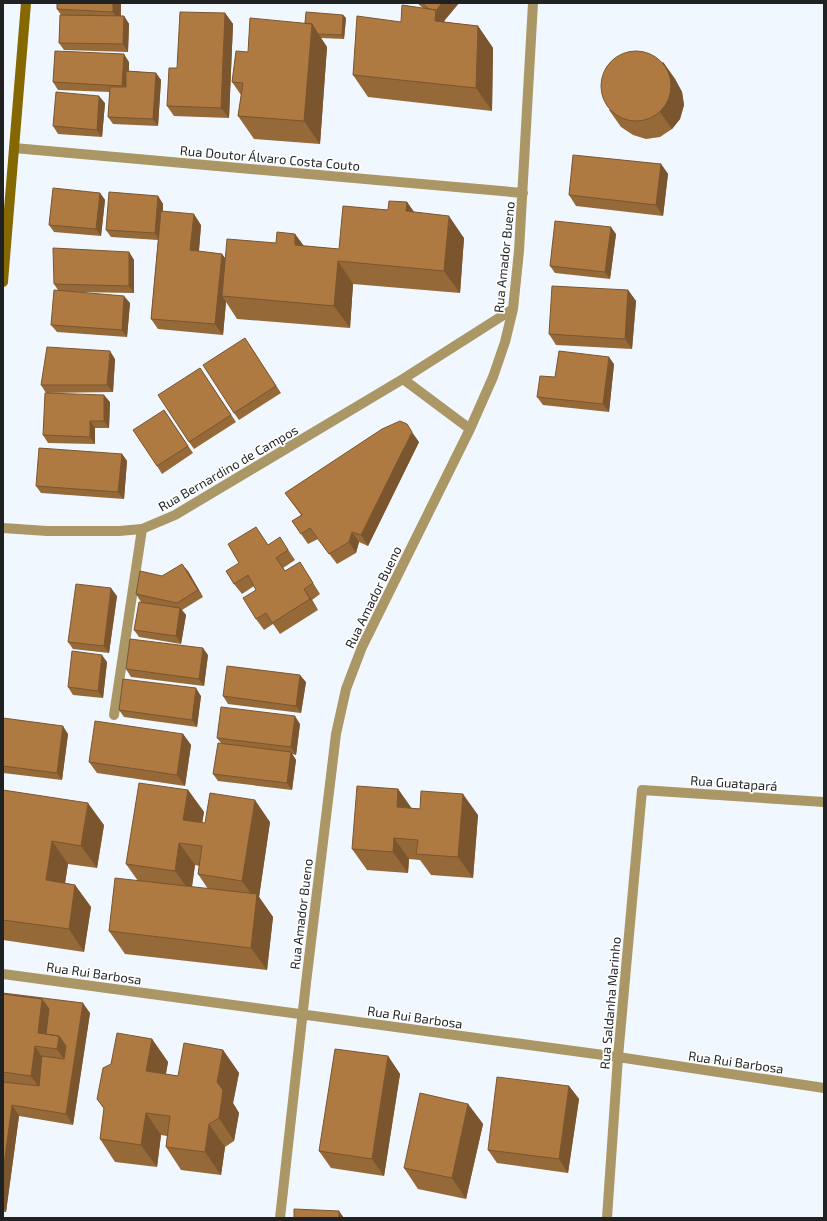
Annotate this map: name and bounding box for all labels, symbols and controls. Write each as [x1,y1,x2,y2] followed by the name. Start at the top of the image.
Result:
[179,141,361,174] street label: Rua Doutor Álvaro Costa Couto
[490,201,518,313] street label: Rua Amador Bueno
[155,421,301,515] street label: Rua Bernardino de Campos
[341,543,405,651] street label: Rua Amador Bueno
[690,772,778,794] street label: Rua Guatapará
[286,858,316,970] street label: Rua Amador Bueno
[596,936,624,1070] street label: Rua Saldanha Marinho
[45,958,143,988] street label: Rua Rui Barbosa
[366,1002,464,1032] street label: Rua Rui Barbosa
[687,1047,785,1077] street label: Rua Rui Barbosa

